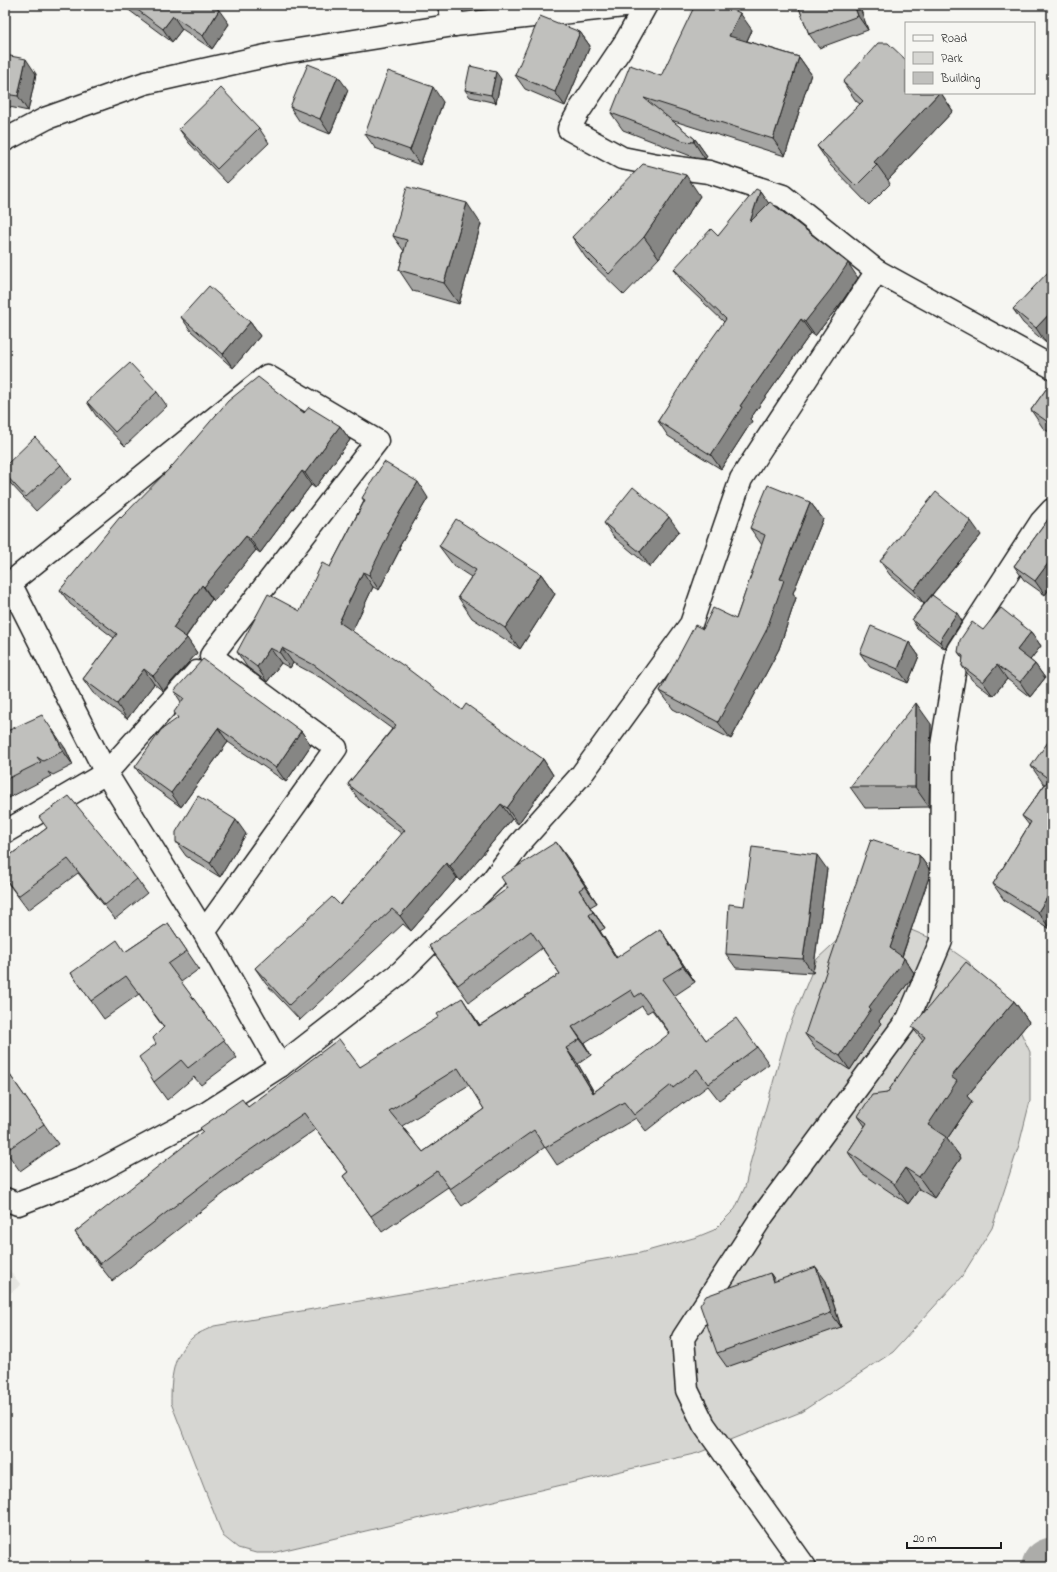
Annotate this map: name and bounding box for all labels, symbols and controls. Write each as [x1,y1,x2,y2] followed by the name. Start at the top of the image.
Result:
[905,22,1035,94] legend
[941,30,967,48] text: Road
[941,50,963,68] text: Park
[940,70,980,89] text: Building
[907,1524,1001,1550] scale bar
[913,1530,936,1548] text: 20 m

